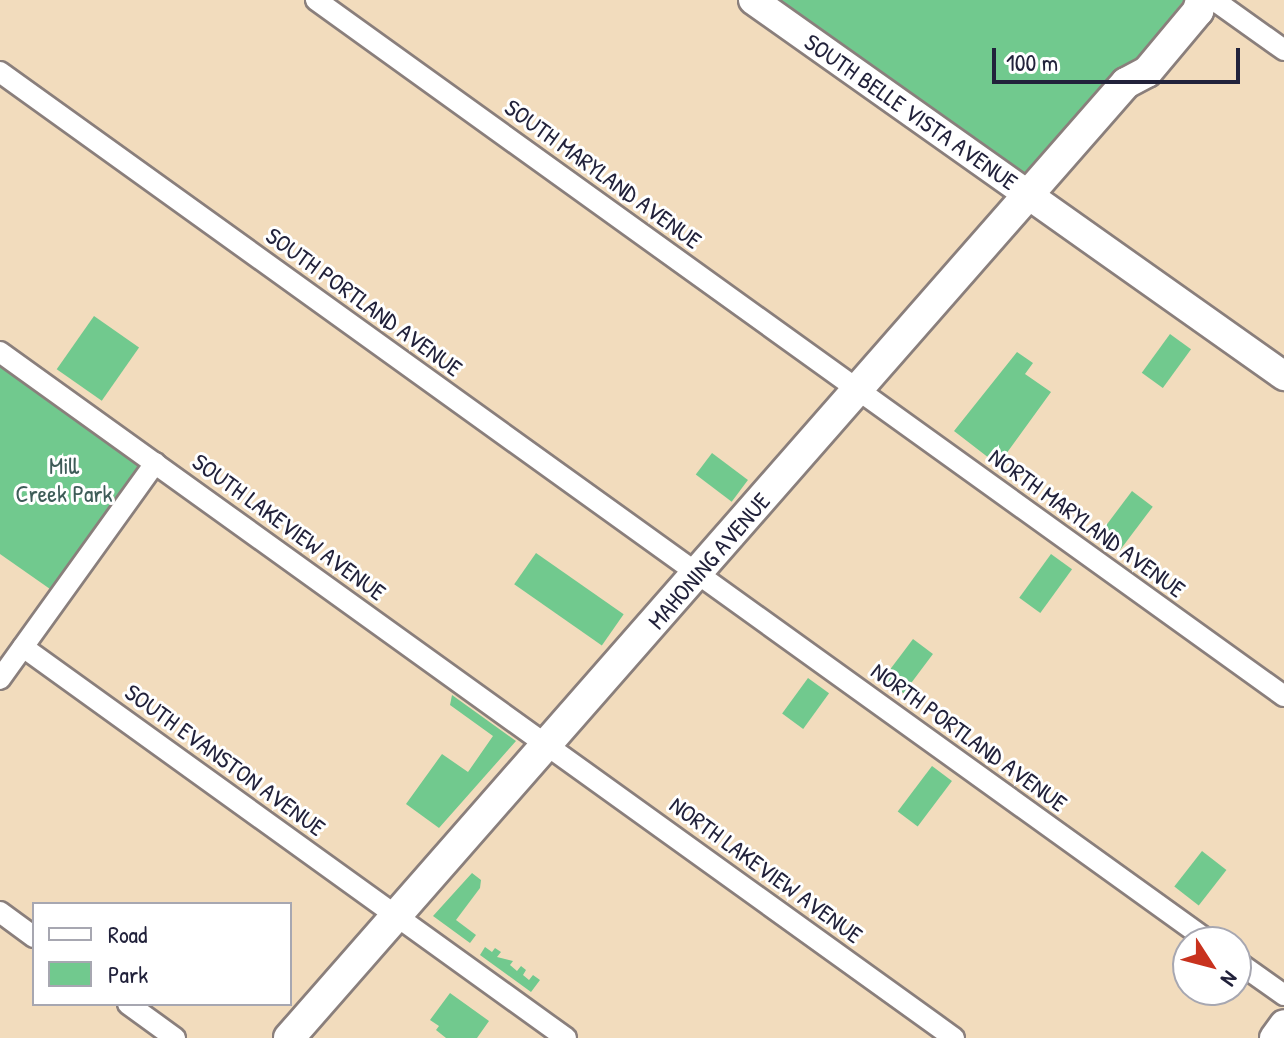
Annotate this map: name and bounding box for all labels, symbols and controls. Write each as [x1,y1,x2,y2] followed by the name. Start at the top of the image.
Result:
[799,28,1023,196] street label: SOUTH BELLE VISTA AVENUE
[996,32,1244,82] scale bar
[1006,46,1058,78] text: 100 m
[499,93,707,255] street label: SOUTH MARYLAND AVENUE
[260,221,468,383] street label: SOUTH PORTLAND AVENUE
[983,442,1191,604] street label: NORTH MARYLAND AVENUE
[187,447,391,607] street label: SOUTH LAKEVIEW AVENUE
[15,452,113,508] park label: Mill Creek Park
[642,487,776,635] street label: MAHONING AVENUE
[866,656,1072,818] street label: NORTH PORTLAND AVENUE
[119,678,331,842] street label: SOUTH EVANSTON AVENUE
[664,790,868,950] street label: NORTH LAKEVIEW AVENUE
[32,902,292,1006] legend
[108,918,147,950] text: Road
[1172,926,1252,1006] north arrow
[108,958,148,990] text: Park
[1214,965,1245,992] text: N

